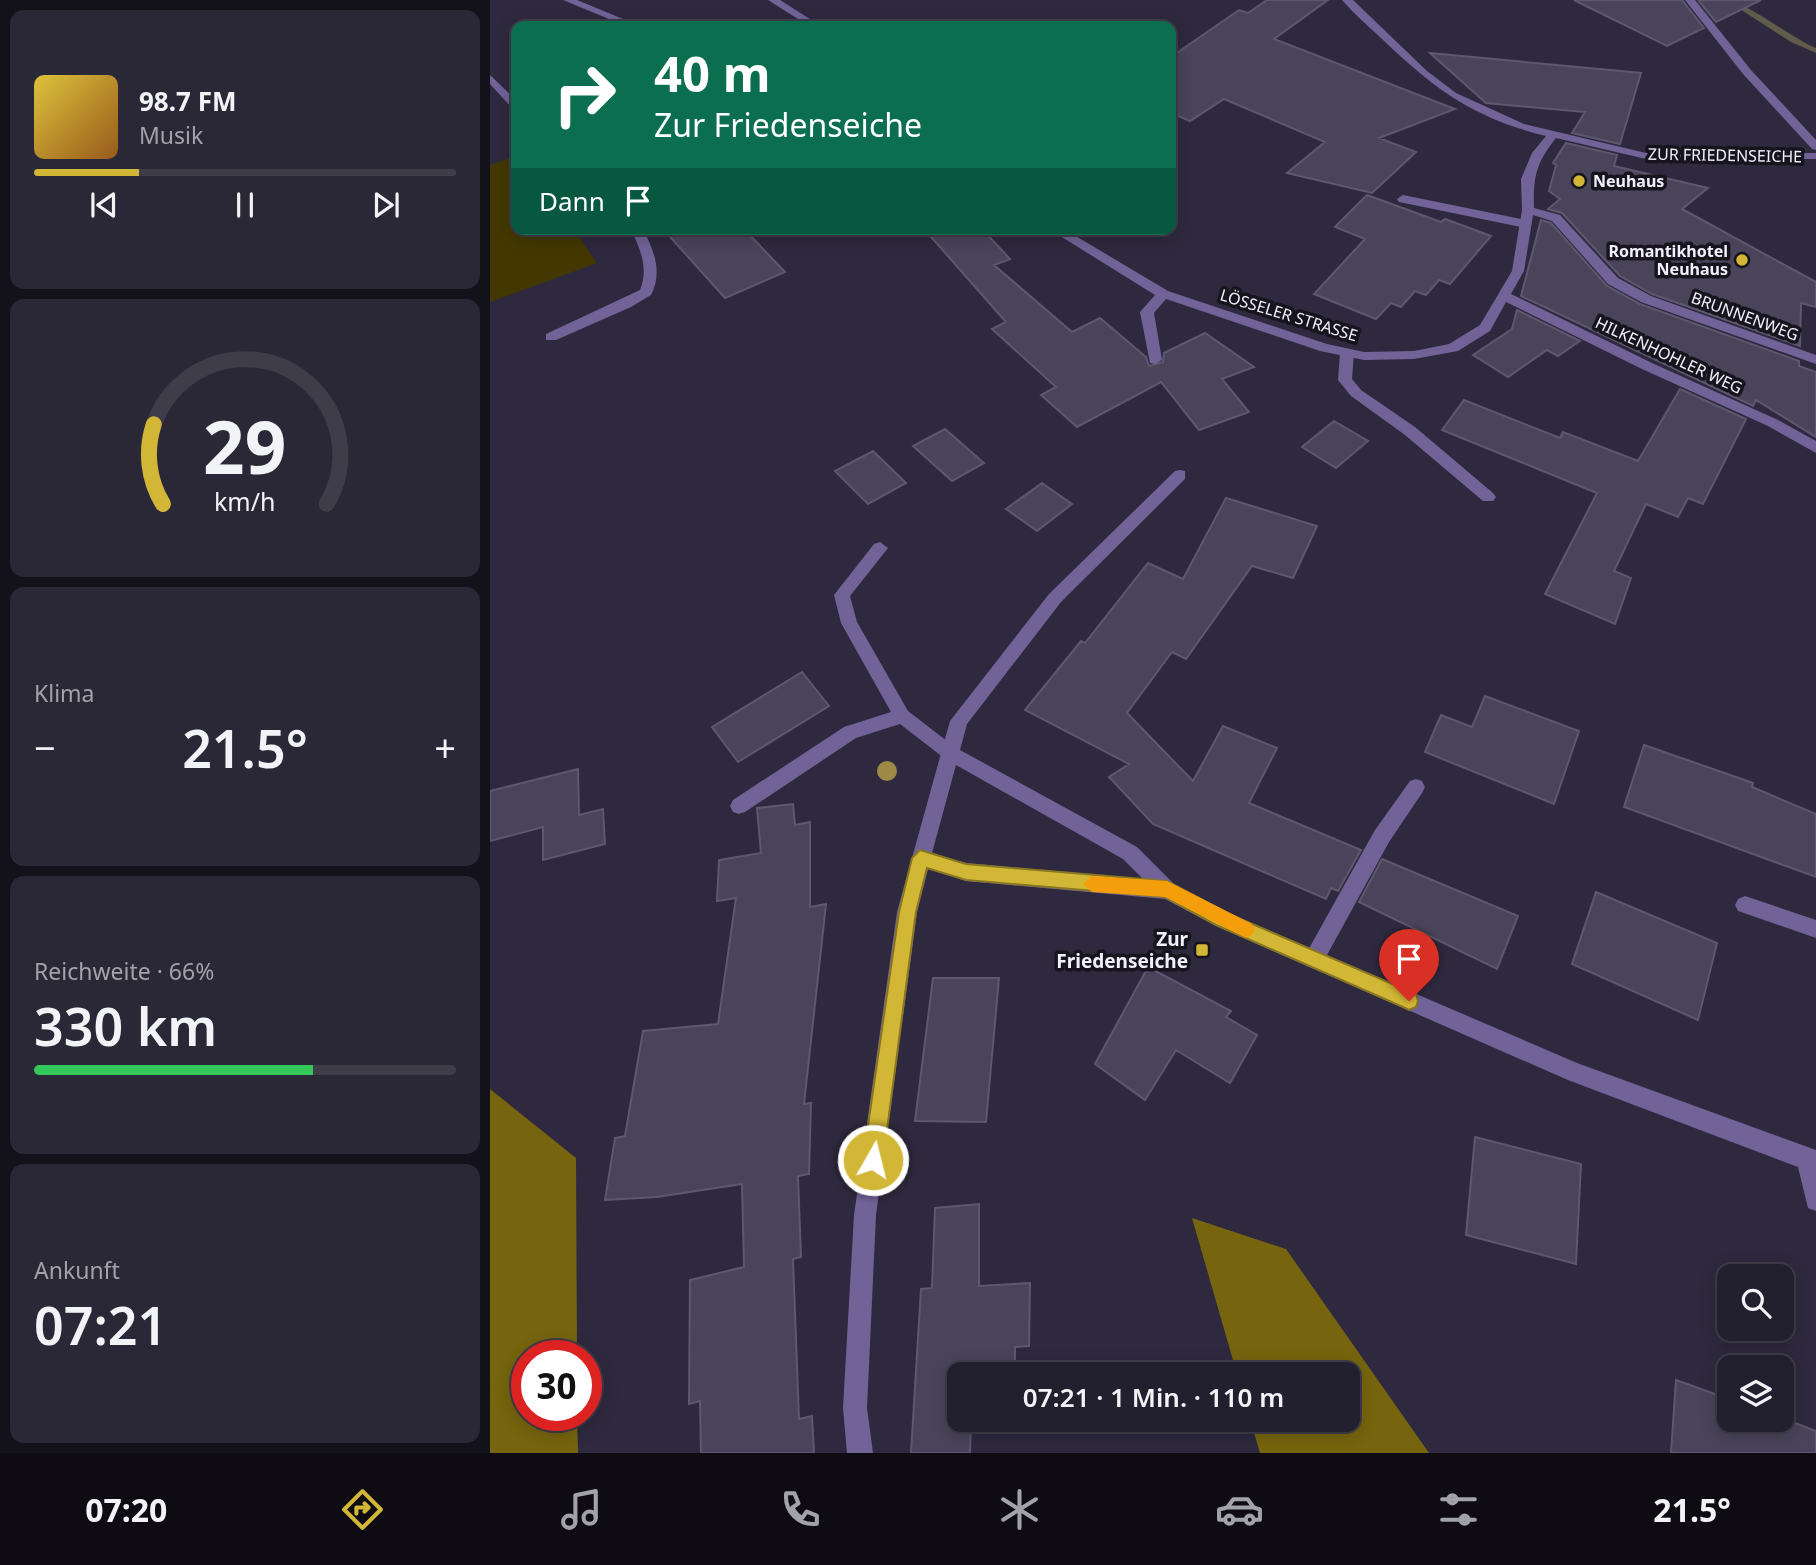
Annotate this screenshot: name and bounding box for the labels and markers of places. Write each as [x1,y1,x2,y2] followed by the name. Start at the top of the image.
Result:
[1593,170,1664,192] place label: Neuhaus
[1571,173,1587,189] marker: Neuhaus
[1609,240,1728,280] place label: Romantikhotel Neuhaus
[1734,252,1750,268] marker: Romantikhotel Neuhaus
[1056,926,1188,974] place label: Zur Friedenseiche
[1379,929,1439,1001] pin
[1194,942,1210,958] marker: Zur Friedenseiche

